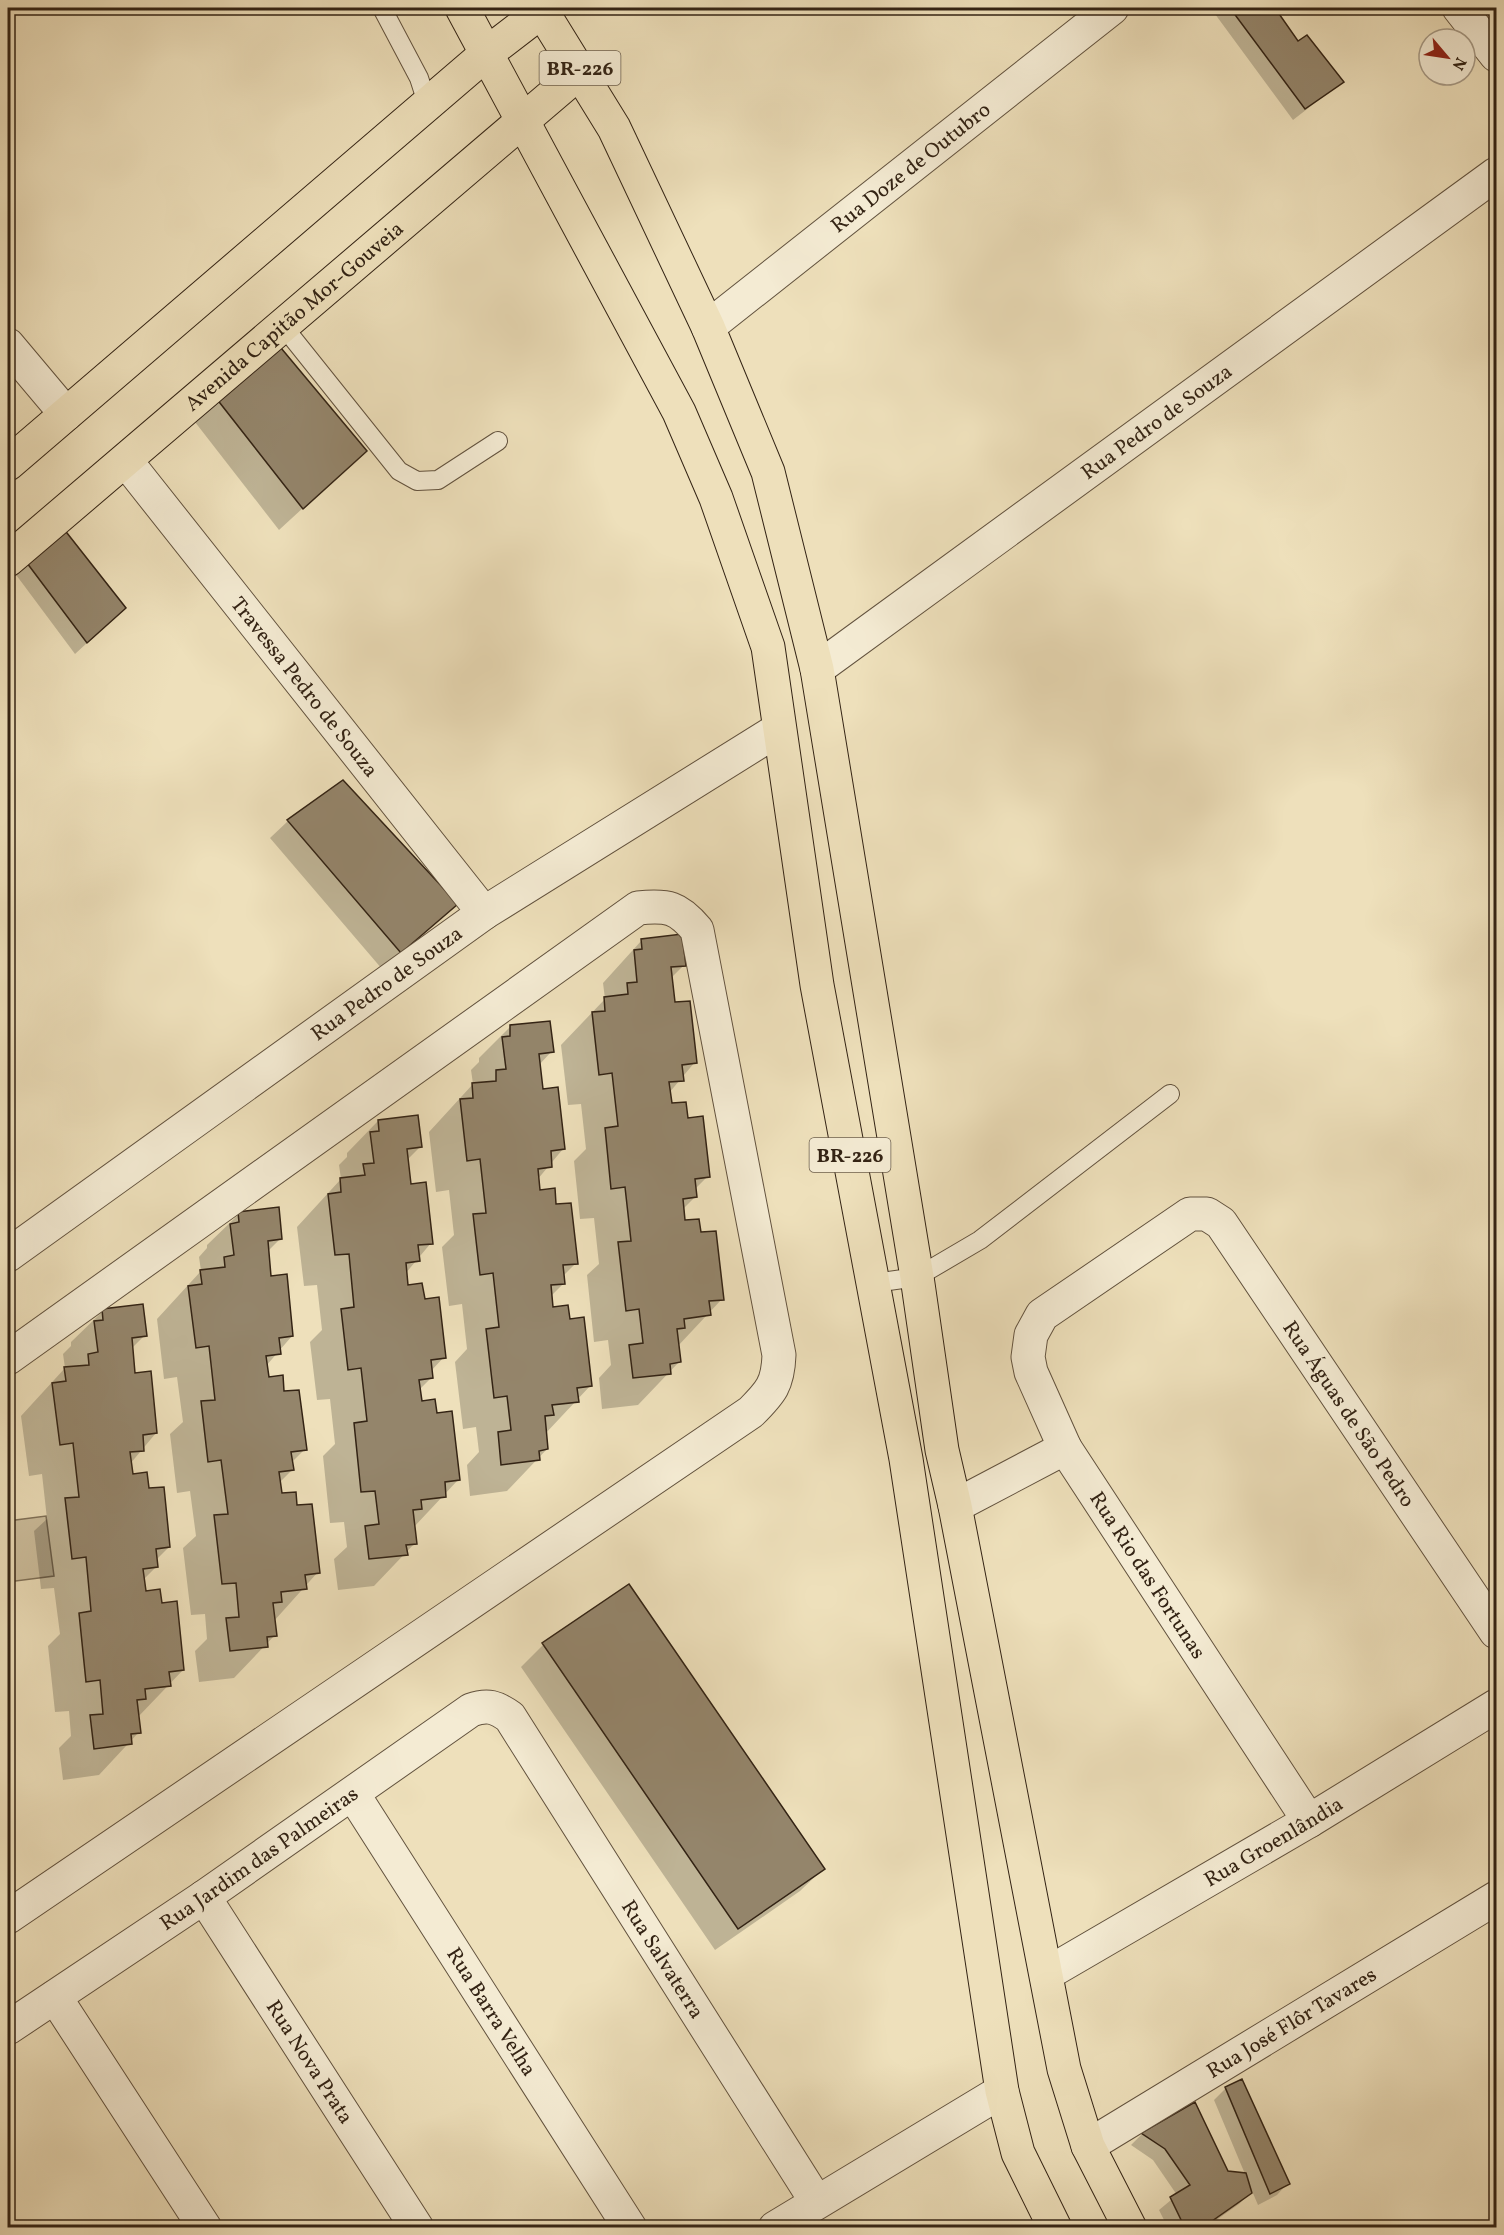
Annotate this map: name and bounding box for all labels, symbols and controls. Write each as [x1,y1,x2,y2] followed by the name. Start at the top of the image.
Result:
[1417,27,1477,87] north arrow
[540,51,620,85] road number: BR-226
[1446,53,1471,74] text: N
[825,96,997,240] street label: Rua Doze de Outubro
[179,215,411,419] street label: Avenida Capitão Mor-Gouveia
[1076,358,1239,488] street label: Rua Pedro de Souza
[223,591,384,784] street label: Travessa Pedro de Souza
[306,920,469,1049] street label: Rua Pedro de Souza
[810,1138,890,1172] road number: BR-226
[1275,1316,1421,1514] street label: Rua Águas de São Pedro
[1082,1486,1212,1665] street label: Rua Rio das Fortunas
[155,1780,365,1938] street label: Rua Jardim das Palmeiras
[1199,1790,1349,1895] street label: Rua Groenlândia
[613,1895,710,2025] street label: Rua Salvaterra
[439,1942,543,2082] street label: Rua Barra Velha
[1202,1961,1383,2086] street label: Rua José Flôr Tavares
[258,1995,359,2130] street label: Rua Nova Prata

